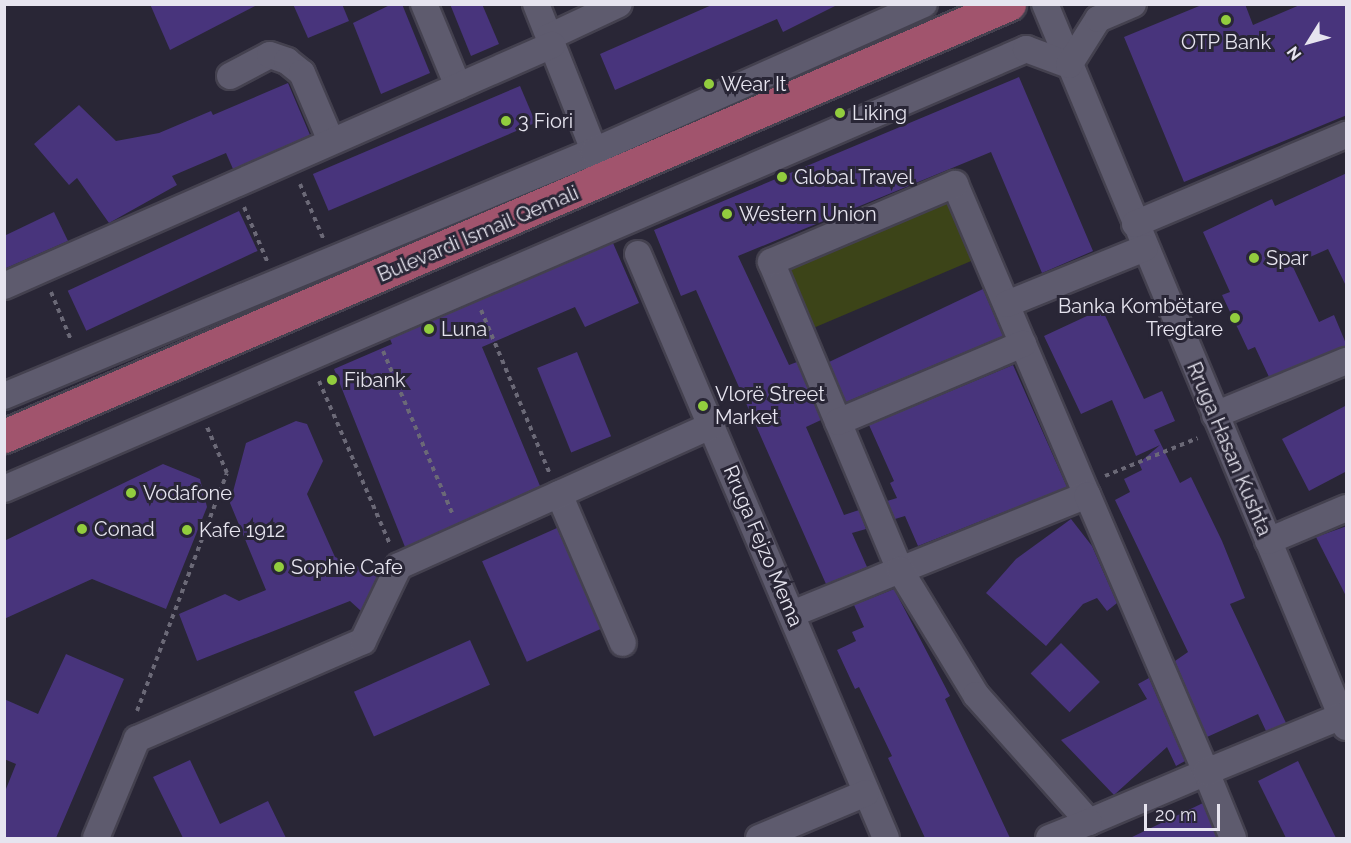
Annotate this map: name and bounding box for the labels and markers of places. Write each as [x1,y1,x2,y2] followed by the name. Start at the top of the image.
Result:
[1219,13,1233,27] marker: OTP Bank
[1181,30,1271,54] place label: OTP Bank
[721,72,787,96] place label: Wear It
[702,77,716,91] marker: Wear It
[852,101,907,125] place label: Liking
[833,106,847,120] marker: Liking
[518,109,573,133] place label: 3 Fiori
[499,114,513,128] marker: 3 Fiori
[794,165,915,189] place label: Global Travel
[775,170,789,184] marker: Global Travel
[739,202,877,226] place label: Western Union
[720,207,734,221] marker: Western Union
[1266,246,1308,270] place label: Spar
[1247,251,1261,265] marker: Spar
[1058,294,1223,341] place label: Banka Kombëtare Tregtare
[1228,311,1242,325] marker: Banka Kombëtare Tregtare
[441,317,487,341] place label: Luna
[422,322,436,336] marker: Luna
[344,368,406,392] place label: Fibank
[325,373,339,387] marker: Fibank
[715,382,825,429] place label: Vlorë Street Market
[696,399,710,413] marker: Vlorë Street Market
[143,481,232,505] place label: Vodafone
[124,486,138,500] marker: Vodafone
[94,517,155,541] place label: Conad
[199,518,285,542] place label: Kafe 1912
[75,522,89,536] marker: Conad
[180,523,194,537] marker: Kafe 1912
[291,555,403,579] place label: Sophie Cafe
[272,560,286,574] marker: Sophie Cafe

